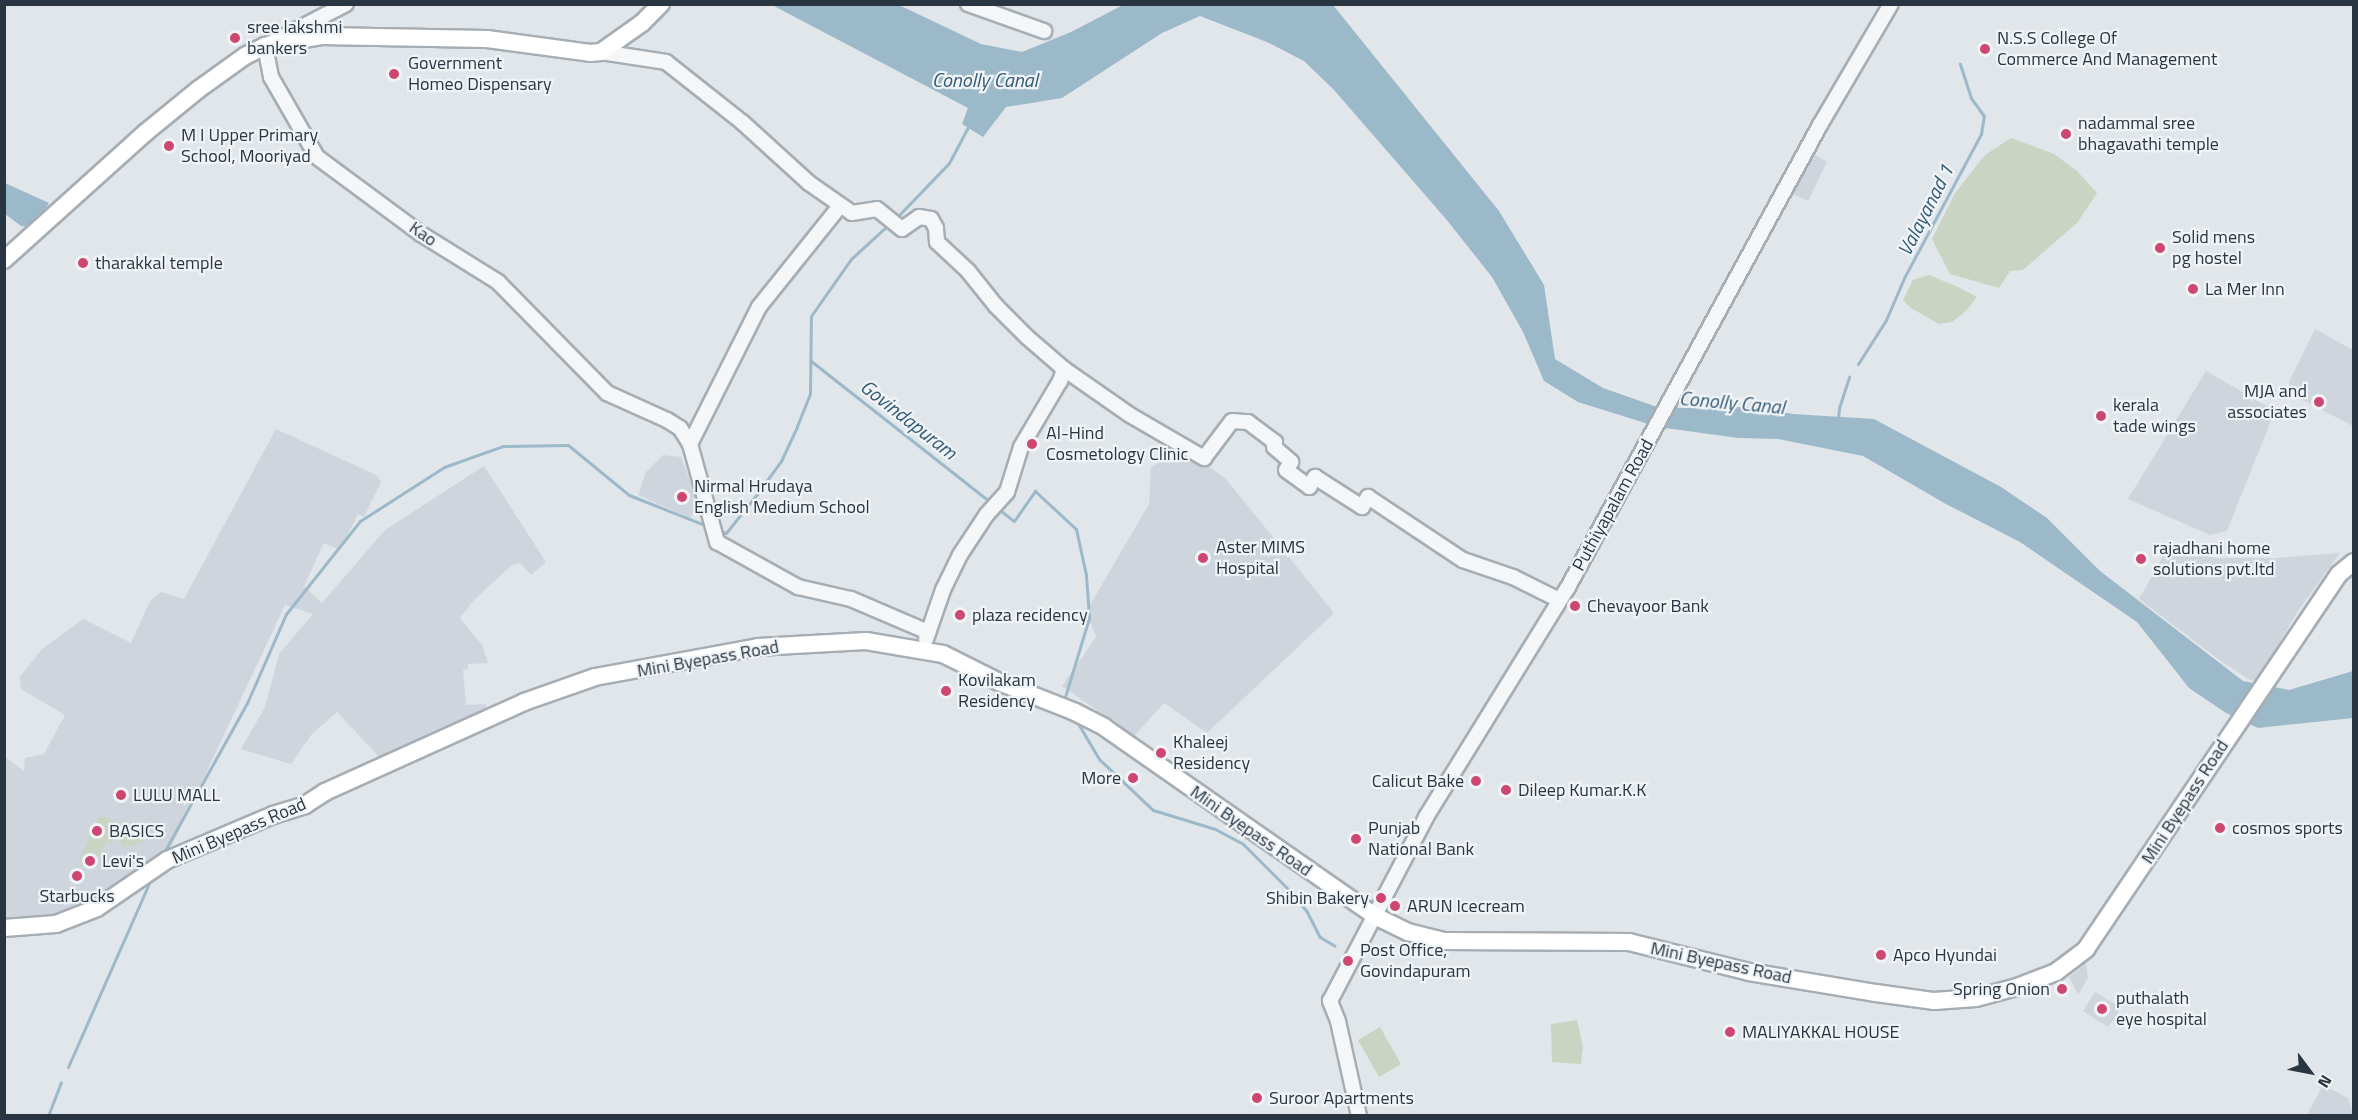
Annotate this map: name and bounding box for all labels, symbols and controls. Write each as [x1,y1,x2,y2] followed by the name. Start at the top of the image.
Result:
[247,17,342,60] place label: sree lakshmi bankers
[1997,28,2217,70] place label: N.S.S College Of Commerce And Management
[228,31,242,45] marker: sree lakshmi bankers
[1978,42,1992,56] marker: N.S.S College Of Commerce And Management
[408,53,552,96] place label: Government Homeo Dispensary
[385,65,403,83] marker: Government Homeo Dispensary
[932,67,1038,91] water label: Conolly Canal
[2078,113,2219,156] place label: nadammal sree bhagavathi temple
[181,125,318,168] place label: M I Upper Primary School, Mooriyad
[2059,127,2073,141] marker: nadammal sree bhagavathi temple
[162,139,176,153] marker: M I Upper Primary School, Mooriyad
[1892,160,1958,260] water label: Valayanad 1
[405,217,441,251] street label: Kao
[2172,227,2255,270] place label: Solid mens pg hostel
[2153,241,2167,255] marker: Solid mens pg hostel
[95,252,223,274] place label: tharakkal temple
[76,256,90,270] marker: tharakkal temple
[2205,278,2285,300] place label: La Mer Inn
[2186,282,2200,296] marker: La Mer Inn
[856,374,962,464] water label: Govindapuram
[2227,381,2307,424] place label: MJA and associates
[1678,385,1786,419] water label: Conolly Canal
[2113,395,2196,438] place label: kerala tade wings
[2312,395,2326,409] marker: MJA and associates
[2094,409,2108,423] marker: kerala tade wings
[1046,423,1188,466] place label: Al-Hind Cosmetology Clinic
[1023,435,1041,453] marker: Al-Hind Cosmetology Clinic
[1568,435,1658,575] street label: Puthiyapalam Road
[694,476,870,518] place label: Nirmal Hrudaya English Medium School
[675,490,689,504] marker: Nirmal Hrudaya English Medium School
[1216,537,1305,580] place label: Aster MIMS Hospital
[2153,538,2275,580] place label: rajadhani home solutions pvt.ltd
[1194,549,1212,567] marker: Aster MIMS Hospital
[2134,552,2148,566] marker: rajadhani home solutions pvt.ltd
[1587,595,1709,617] place label: Chevayoor Bank
[1568,599,1582,613] marker: Chevayoor Bank
[972,604,1088,626] place label: plaza recidency
[953,608,967,622] marker: plaza recidency
[635,636,781,682] street label: Mini Byepass Road
[958,670,1036,712] place label: Kovilakam Residency
[939,684,953,698] marker: Kovilakam Residency
[1173,732,1250,774] place label: Khaleej Residency
[2137,736,2233,868] street label: Mini Byepass Road
[1154,746,1168,760] marker: Khaleej Residency
[1081,767,1121,789] place label: More
[1372,770,1464,792] place label: Calicut Bake
[1126,771,1140,785] marker: More
[1469,774,1483,788] marker: Calicut Bake
[1518,779,1646,801] place label: Dileep Kumar.K.K
[1186,781,1316,881] street label: Mini Byepass Road
[1499,783,1513,797] marker: Dileep Kumar.K.K
[133,784,220,806] place label: LULU MALL
[114,788,128,802] marker: LULU MALL
[169,793,309,869] street label: Mini Byepass Road
[2232,817,2343,839] place label: cosmos sports
[1368,818,1474,860] place label: Punjab National Bank
[109,820,164,842] place label: BASICS
[2213,821,2227,835] marker: cosmos sports
[90,824,104,838] marker: BASICS
[1349,832,1363,846] marker: Punjab National Bank
[102,850,144,872] place label: Levi's
[83,854,97,868] marker: Levi's
[70,869,84,883] marker: Starbucks
[39,885,115,907] place label: Starbucks
[1266,887,1369,909] place label: Shibin Bakery
[1374,891,1388,905] marker: Shibin Bakery
[1407,895,1525,917] place label: ARUN Icecream
[1388,899,1402,913] marker: ARUN Icecream
[1649,938,1793,988] street label: Mini Byepass Road
[1360,940,1471,982] place label: Post Office, Govindapuram
[1893,944,1997,966] place label: Apco Hyundai
[1874,948,1888,962] marker: Apco Hyundai
[1341,954,1355,968] marker: Post Office, Govindapuram
[1953,978,2050,1000] place label: Spring Onion
[2055,982,2069,996] marker: Spring Onion
[2116,988,2207,1030] place label: puthalath eye hospital
[2093,1000,2111,1018] marker: puthalath eye hospital
[1742,1021,1900,1043] place label: MALIYAKKAL HOUSE
[1723,1025,1737,1039] marker: MALIYAKKAL HOUSE
[2280,1042,2340,1102] north arrow
[2312,1070,2338,1093] text: N
[1269,1087,1414,1109] place label: Suroor Apartments
[1250,1091,1264,1105] marker: Suroor Apartments

